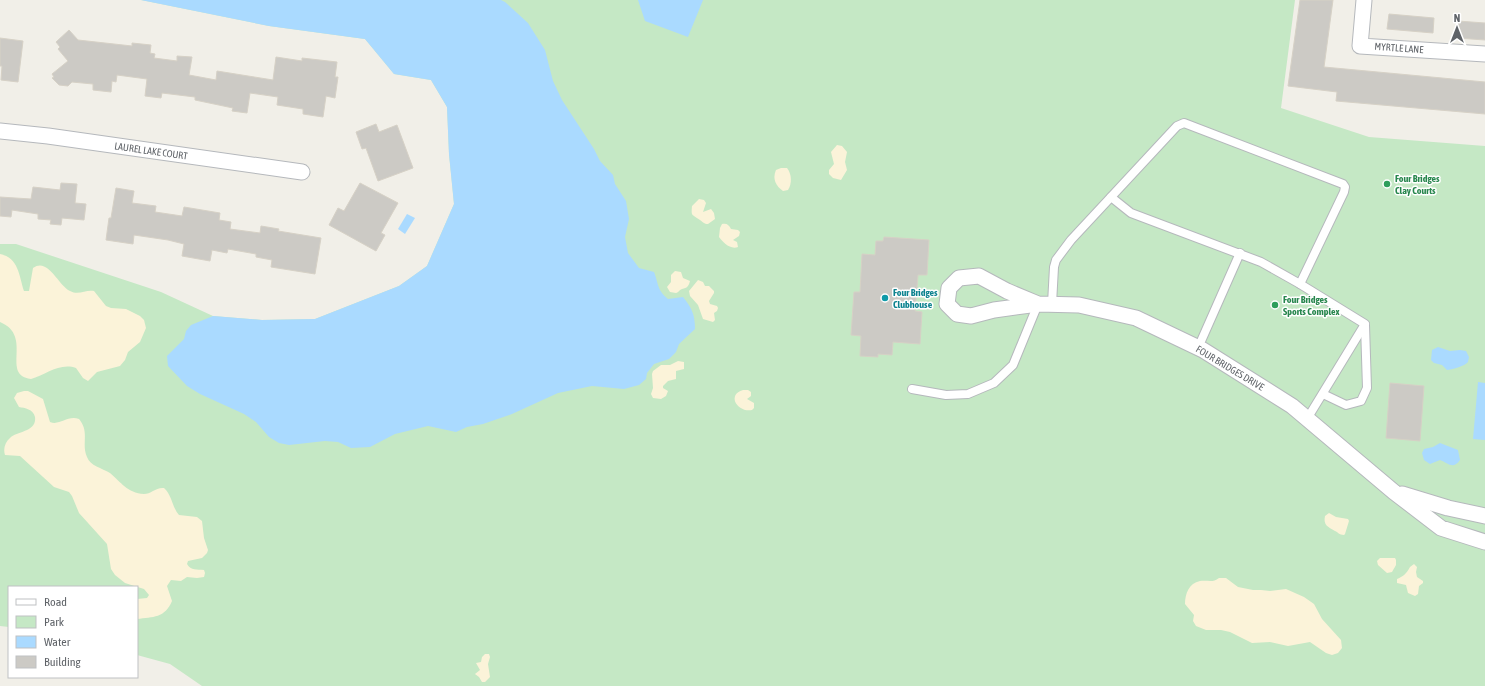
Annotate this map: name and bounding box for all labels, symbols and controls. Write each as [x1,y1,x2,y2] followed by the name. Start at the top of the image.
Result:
[1437,8,1477,48] north arrow
[1454,12,1460,24] text: N
[1374,41,1425,55] street label: MYRTLE LANE
[114,140,189,162] street label: LAUREL LAKE COURT
[1395,173,1440,196] place label: Four Bridges Clay Courts
[1382,179,1392,189] marker: Four Bridges Clay Courts
[893,287,938,310] place label: Four Bridges Clubhouse
[880,293,890,303] marker: Four Bridges Clubhouse
[1283,294,1339,317] place label: Four Bridges Sports Complex
[1270,300,1280,310] marker: Four Bridges Sports Complex
[1194,343,1267,393] street label: FOUR BRIDGES DRIVE
[8,586,138,678] legend
[44,595,67,609] text: Road
[44,615,65,629] text: Park
[44,635,71,649] text: Water
[44,655,82,669] text: Building

